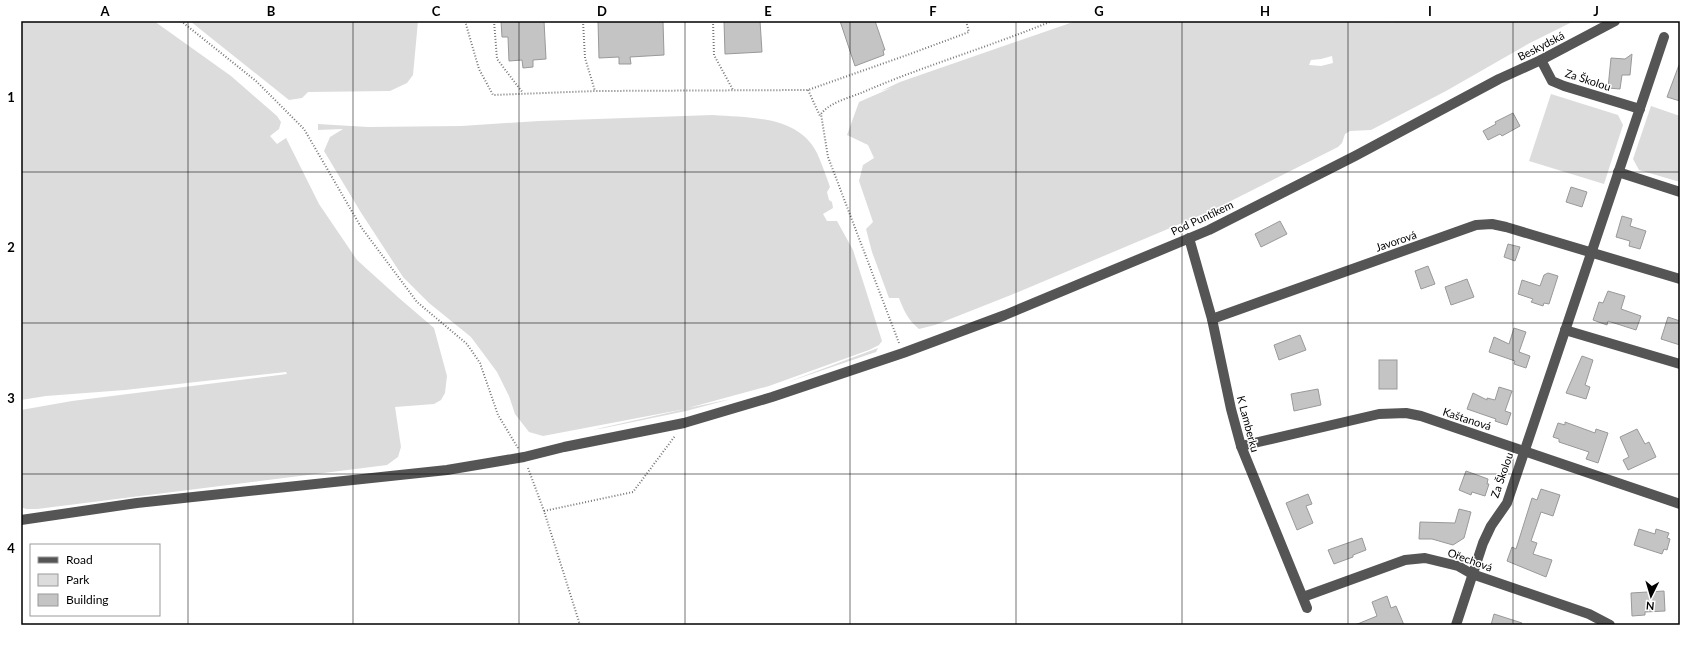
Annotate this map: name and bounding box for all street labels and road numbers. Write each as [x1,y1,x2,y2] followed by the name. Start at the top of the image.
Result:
[1515,28,1566,63] street label: Beskydská
[1564,66,1613,93] street label: Za Školou
[1169,197,1235,238] street label: Pod Puntíkem
[1374,227,1418,254] street label: Javorová
[1235,394,1262,454] street label: K Lamberku
[1441,405,1493,432] street label: Kaštanová
[1488,450,1515,499] street label: Za Školou
[1446,545,1494,574] street label: Ořechová

